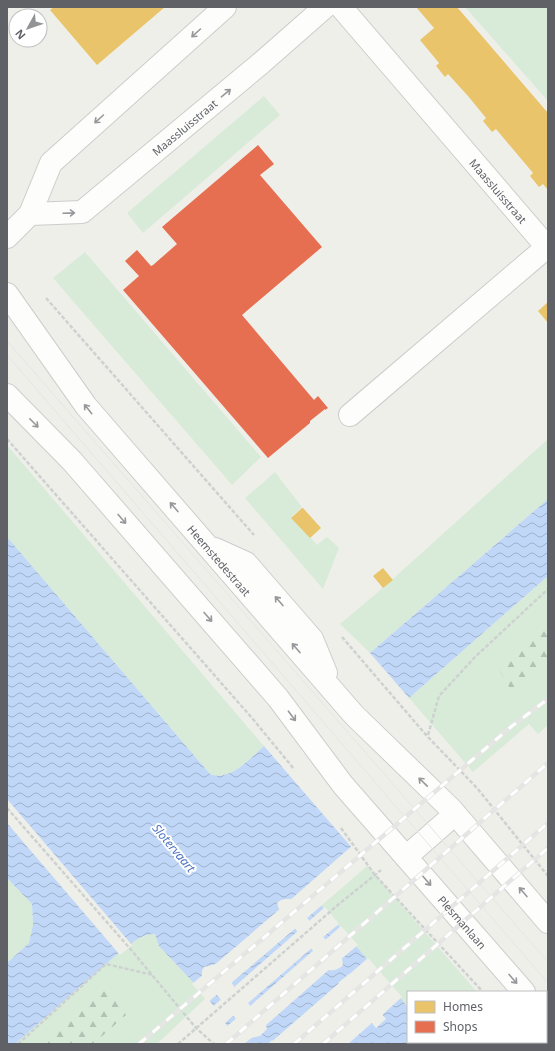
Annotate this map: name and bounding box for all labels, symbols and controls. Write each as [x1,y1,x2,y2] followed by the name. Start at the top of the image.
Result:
[8,8,48,48] north arrow
[11,26,29,43] text: N
[191,28,201,38] one-way arrow
[220,88,231,97] one-way arrow
[148,95,220,159] street label: Maassluisstraat
[94,115,104,124] one-way arrow
[467,155,531,226] street label: Maassluisstraat
[62,209,75,217] one-way arrow
[84,403,93,414] one-way arrow
[30,418,39,428] one-way arrow
[169,502,178,512] one-way arrow
[118,513,127,524] one-way arrow
[185,521,255,599] street label: Heemstedestraat
[274,596,283,606] one-way arrow
[203,612,212,622] one-way arrow
[291,642,300,653] one-way arrow
[288,710,296,721] one-way arrow
[418,778,428,787] one-way arrow
[149,820,200,877] water label: Slotervaart
[423,876,432,886] one-way arrow
[518,887,527,898] one-way arrow
[435,892,490,952] street label: Plesmanlaan
[508,973,517,984] one-way arrow
[407,991,547,1043] legend
[443,998,483,1015] text: Homes
[443,1018,478,1035] text: Shops

